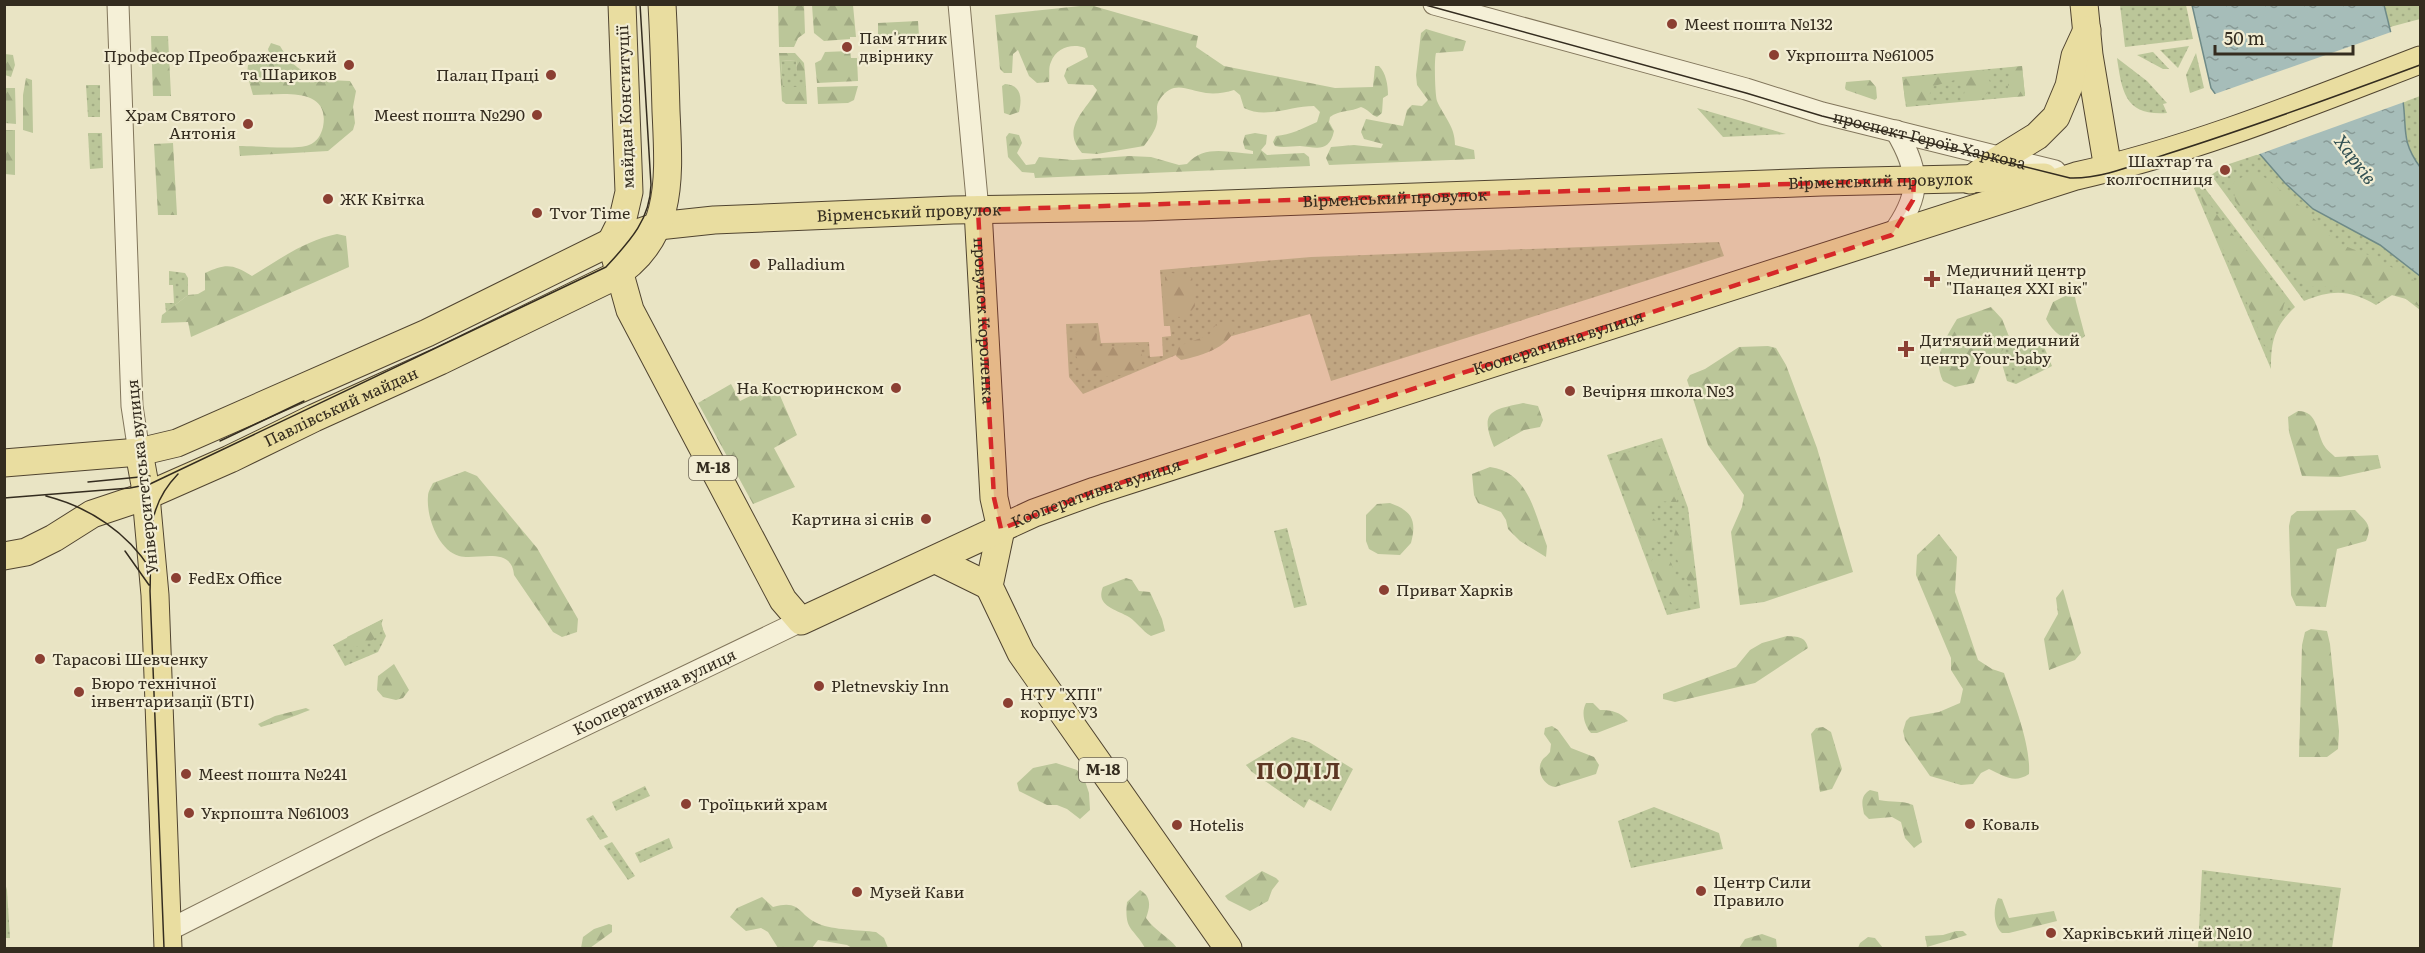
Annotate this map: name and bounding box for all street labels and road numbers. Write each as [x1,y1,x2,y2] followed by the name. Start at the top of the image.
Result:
[609,25,639,189] street label: майдан Конституції
[1831,103,2029,175] street label: проспект Героїв Харкова
[1787,166,1974,194] street label: Вірменський провулок
[1302,181,1488,212] street label: Вірменський провулок
[816,196,1002,227] street label: Вірменський провулок
[969,237,1002,405] street label: провулок Короленка
[1469,303,1646,380] street label: Кооперативна вулиця
[259,360,422,452] street label: Павлівський майдан
[119,378,163,576] street label: Університетська вулиця
[1007,451,1184,533] street label: Кооперативна вулиця
[689,456,737,480] road number: М-18
[568,641,740,740] street label: Кооперативна вулиця
[1079,758,1127,782] road number: М-18

